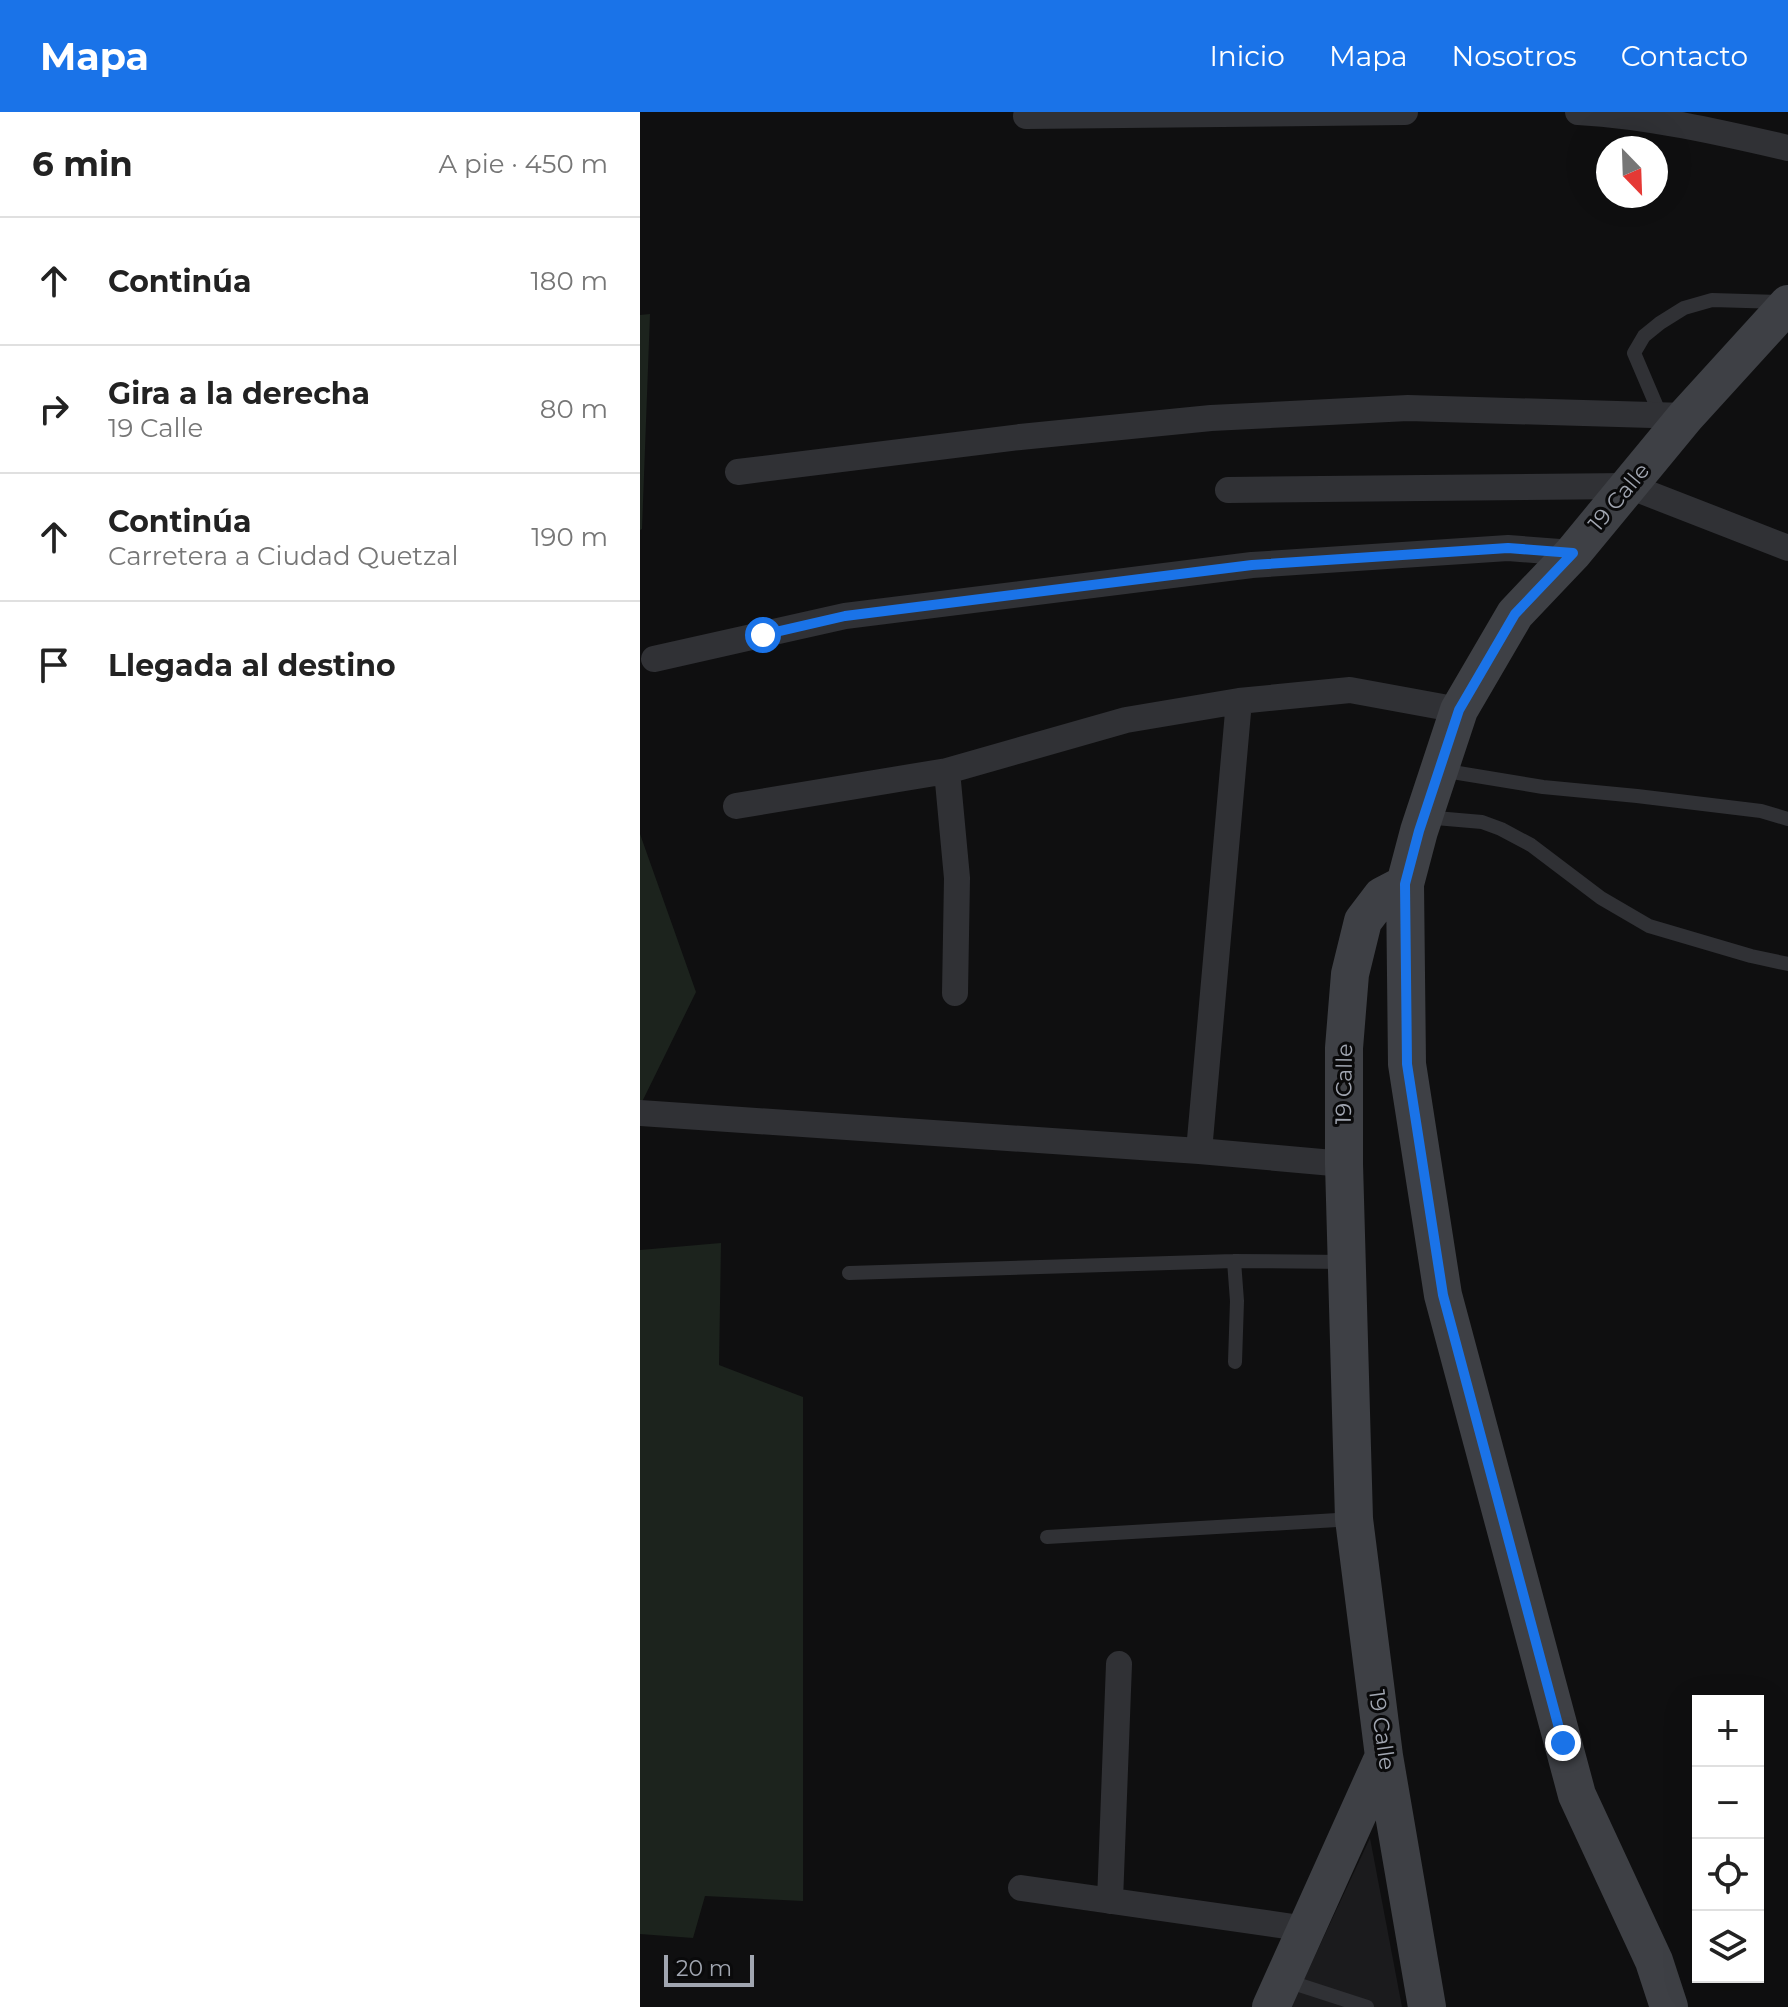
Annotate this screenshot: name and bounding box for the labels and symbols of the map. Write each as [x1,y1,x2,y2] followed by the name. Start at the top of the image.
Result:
[1596,136,1668,208] north arrow
[1583,457,1655,537] street label: 19 Calle
[745,617,781,653] route start
[1330,1043,1358,1125] street label: 19 Calle
[1363,1688,1401,1772] street label: 19 Calle
[1545,1725,1581,1761] route end
[664,1951,754,1987] scale bar

